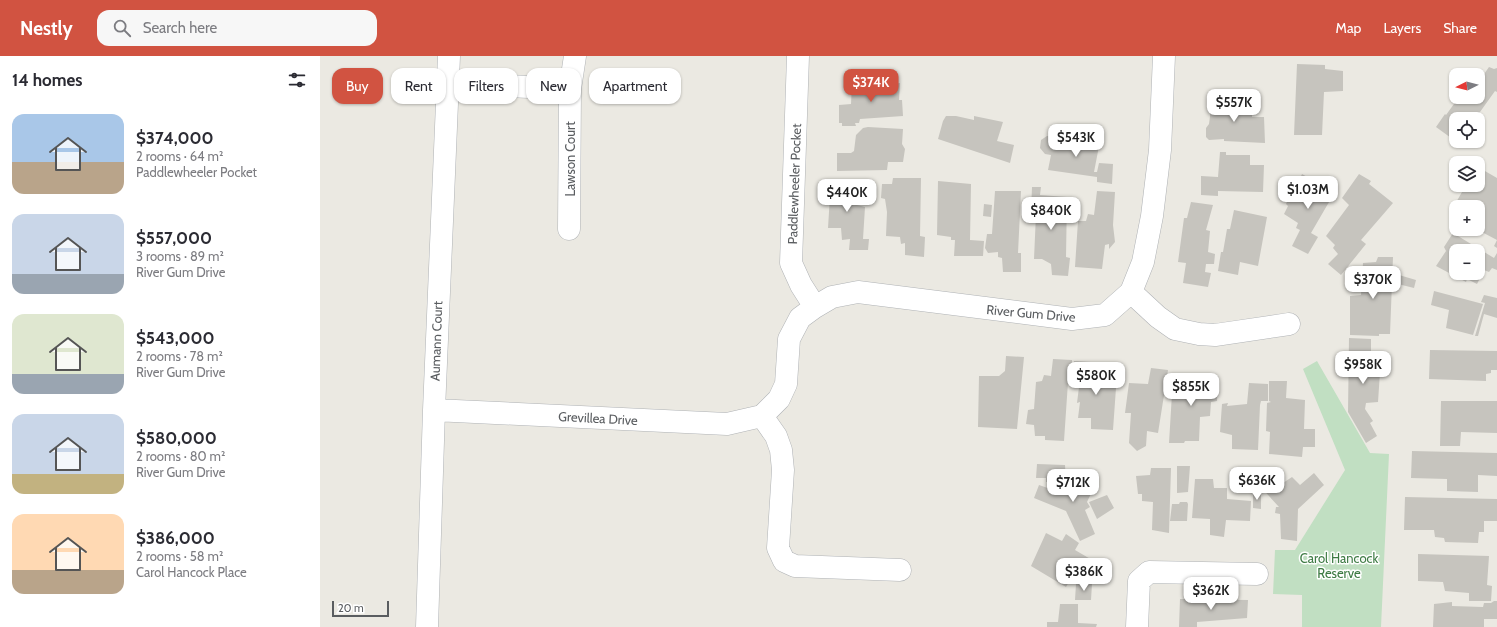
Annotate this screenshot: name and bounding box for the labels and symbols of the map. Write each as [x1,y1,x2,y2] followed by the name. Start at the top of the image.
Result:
[1449,68,1485,104] north arrow
[843,69,899,103] pin: $374K
[1206,89,1262,123] pin: $557K
[562,121,578,197] street label: Lawson Court
[784,123,804,245] street label: Paddlewheeler Pocket
[1048,124,1104,158] pin: $543K
[1275,176,1341,210] pin: $1.03M
[819,179,875,213] pin: $440K
[1023,197,1079,231] pin: $840K
[1345,266,1401,300] pin: $370K
[427,300,445,381] street label: Aumann Court
[986,301,1077,325] street label: River Gum Drive
[1335,351,1391,385] pin: $958K
[1068,362,1124,396] pin: $580K
[1163,373,1219,407] pin: $855K
[558,408,638,428] street label: Grevillea Drive
[1229,467,1285,501] pin: $636K
[1045,469,1101,503] pin: $712K
[1300,550,1378,581] park label: Carol Hancock Reserve
[1056,558,1112,592] pin: $386K
[1183,577,1239,611] pin: $362K
[332,599,389,618] scale bar

